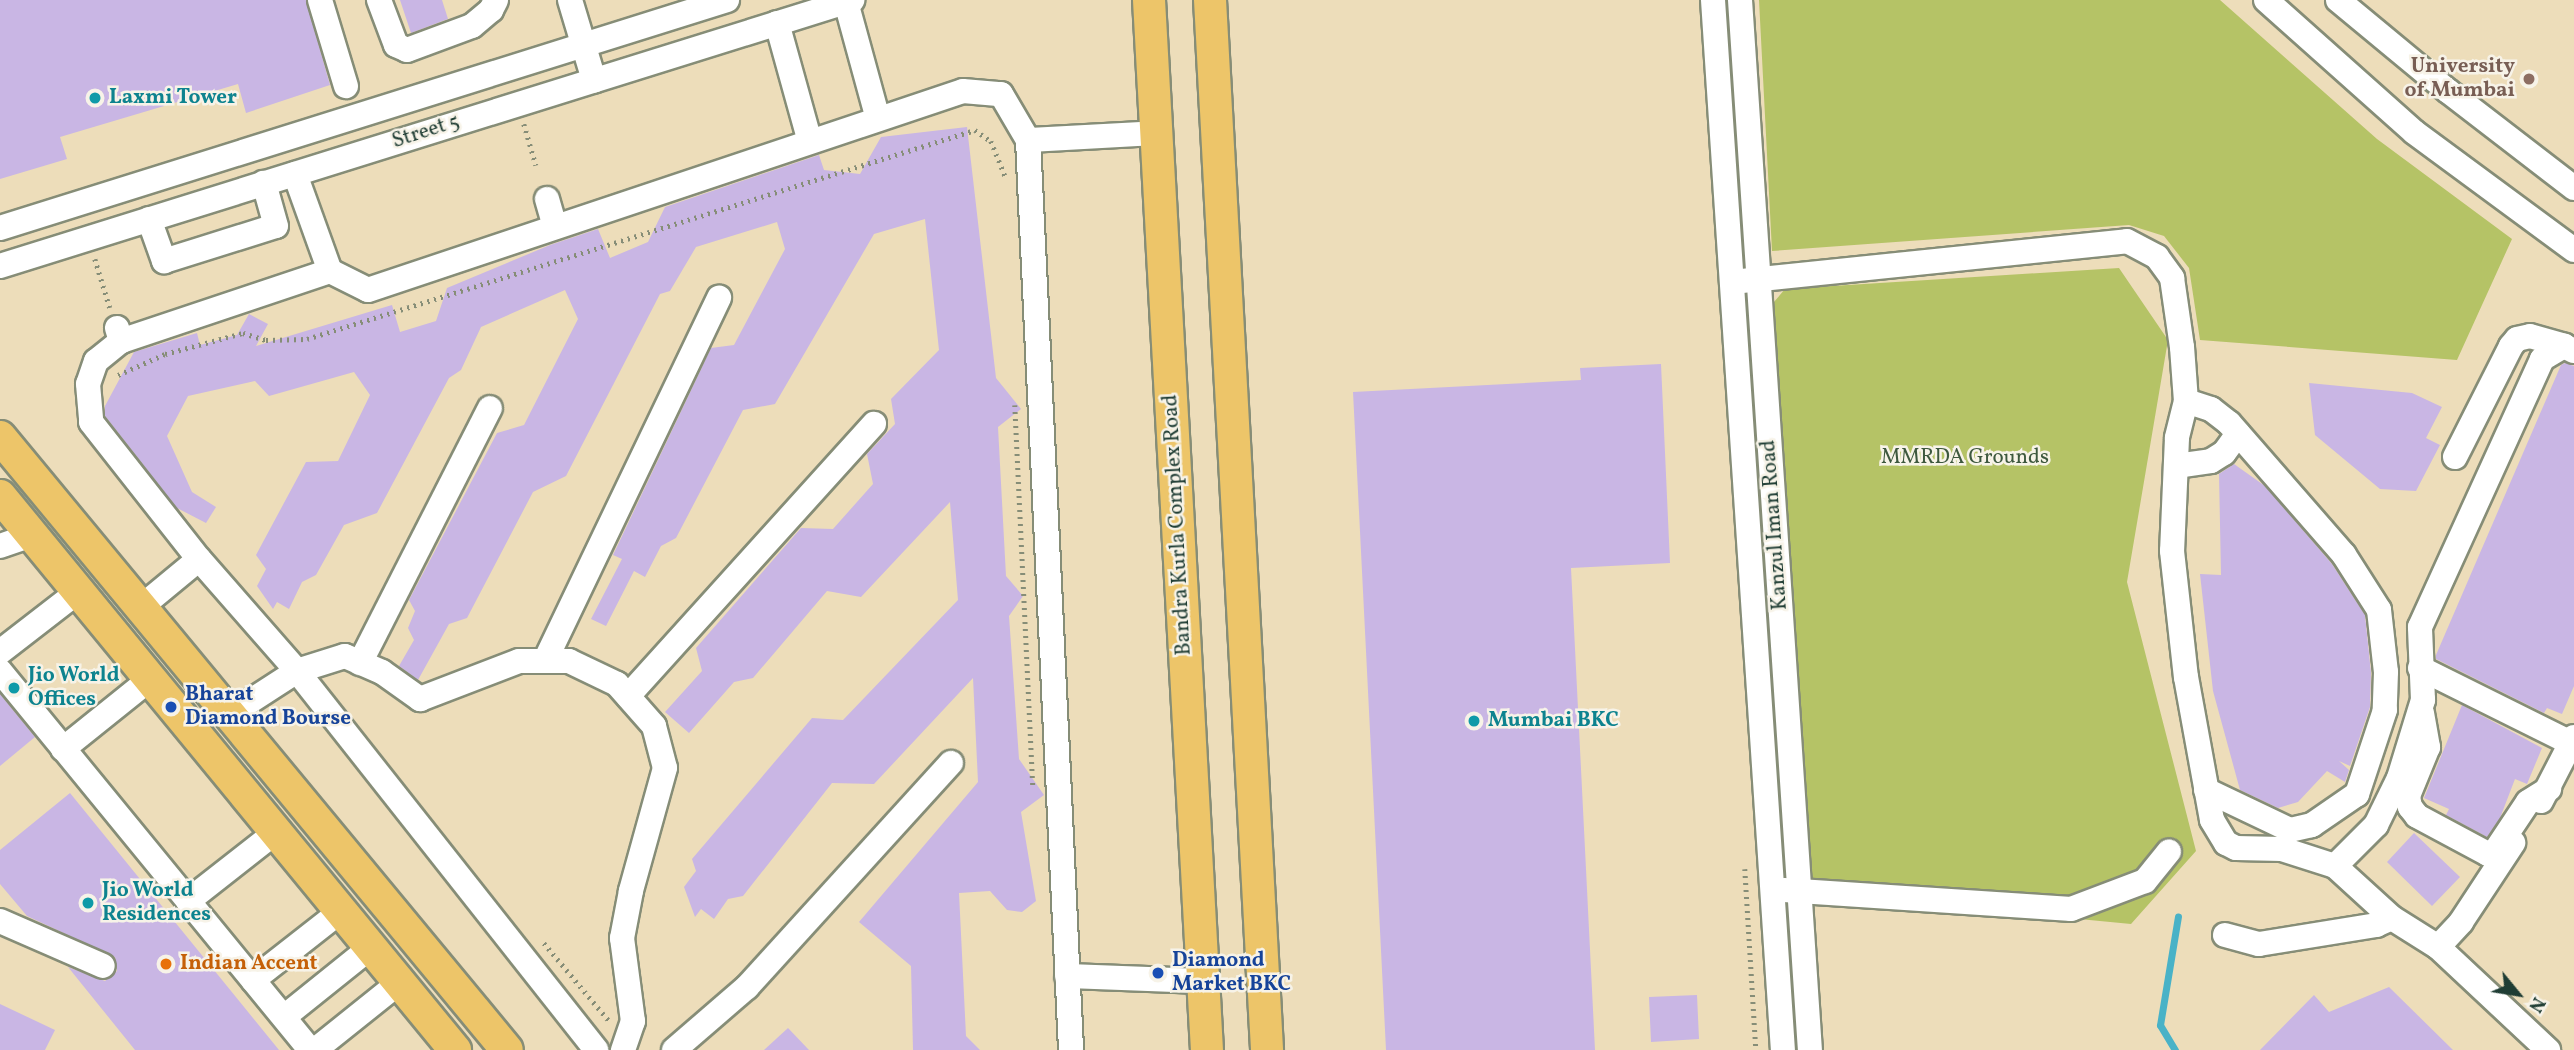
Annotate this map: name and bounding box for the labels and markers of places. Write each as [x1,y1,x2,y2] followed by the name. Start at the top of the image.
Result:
[2406,54,2515,104] place label: University of Mumbai
[2521,71,2537,87] marker: University of Mumbai
[109,85,237,111] place label: Laxmi Tower
[87,90,103,106] marker: Laxmi Tower
[28,663,120,713] place label: Jio World Offices
[6,680,22,696] marker: Jio World Offices
[185,682,351,732] place label: Bharat Diamond Bourse
[163,699,179,715] marker: Bharat Diamond Bourse
[1488,708,1619,734] place label: Mumbai BKC
[1466,713,1482,729] marker: Mumbai BKC
[102,878,211,928] place label: Jio World Residences
[80,895,96,911] marker: Jio World Residences
[1172,948,1291,998] place label: Diamond Market BKC
[180,951,318,977] place label: Indian Accent
[158,956,174,972] marker: Indian Accent
[1150,965,1166,981] marker: Diamond Market BKC

